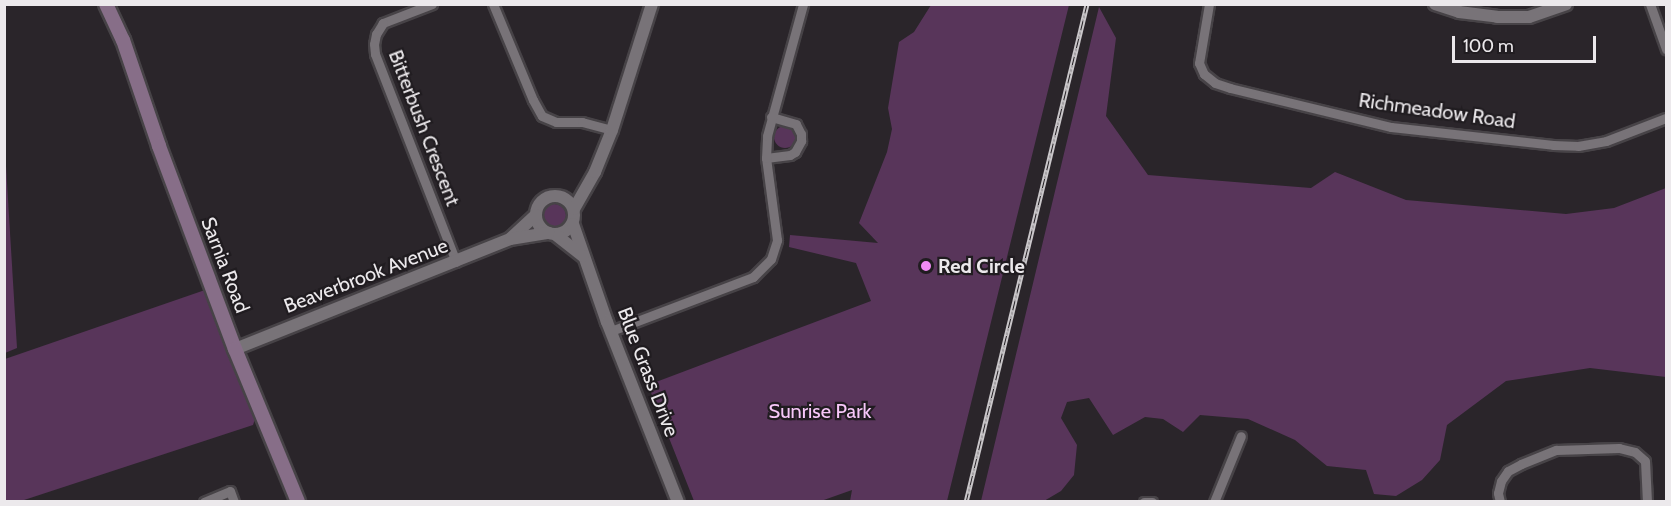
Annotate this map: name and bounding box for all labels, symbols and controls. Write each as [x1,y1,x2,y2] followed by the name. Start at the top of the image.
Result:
[1455,24,1599,62] scale bar
[1463,35,1514,57] text: 100 m
[383,47,465,209] street label: Bitterbush Crescent
[1357,88,1517,134] street label: Richmeadow Road
[196,214,254,316] street label: Sarnia Road
[281,234,451,318] street label: Beaverbrook Avenue
[938,254,1025,278] place label: Red Circle
[919,259,933,273] marker: Red Circle
[612,304,684,440] street label: Blue Grass Drive
[769,399,871,423] park label: Sunrise Park

